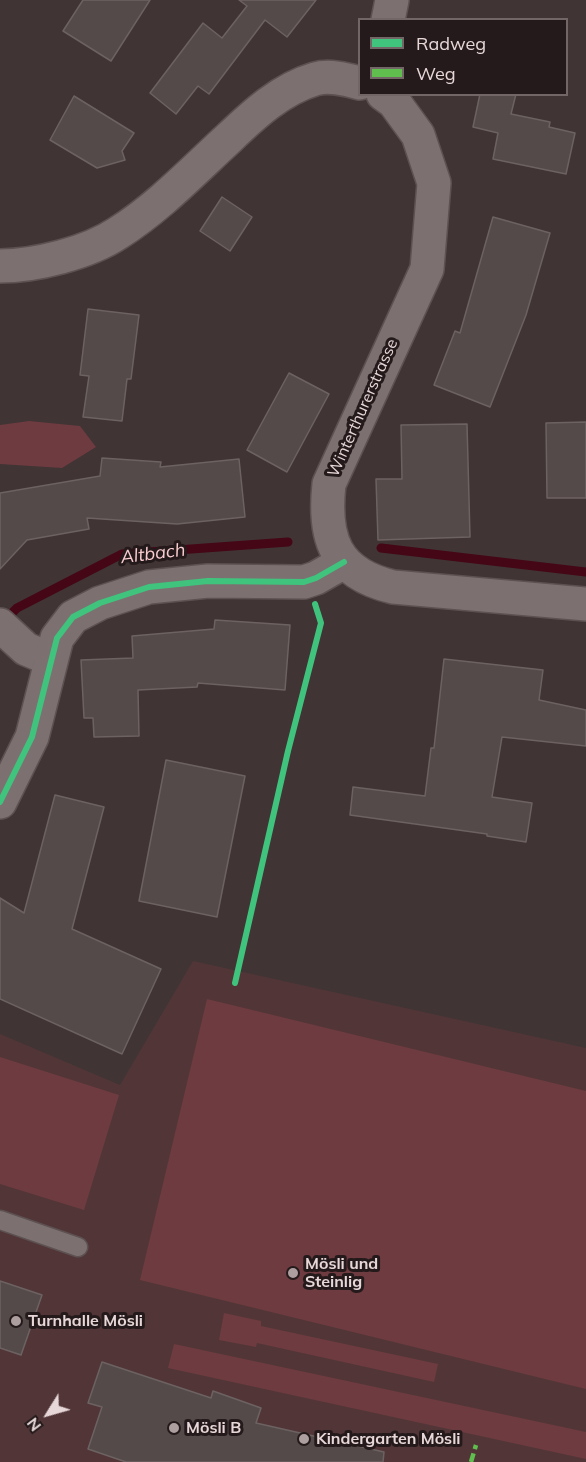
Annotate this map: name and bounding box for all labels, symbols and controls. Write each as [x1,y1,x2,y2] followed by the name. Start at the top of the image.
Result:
[358,18,568,96] legend
[416,32,486,55] text: Radweg
[416,62,456,85] text: Weg
[324,336,402,480] street label: Winterthurerstrasse
[119,539,187,569] water label: Altbach
[305,1254,378,1292] place label: Mösli und Steinlig
[286,1266,300,1280] marker: Mösli und Steinlig
[28,1311,143,1331] place label: Turnhalle Mösli
[9,1314,23,1328] marker: Turnhalle Mösli
[18,1384,78,1444] north arrow
[22,1414,45,1436] text: N
[186,1418,241,1438] place label: Mösli B
[167,1421,181,1435] marker: Mösli B
[316,1429,460,1449] place label: Kindergarten Mösli
[297,1432,311,1446] marker: Kindergarten Mösli

